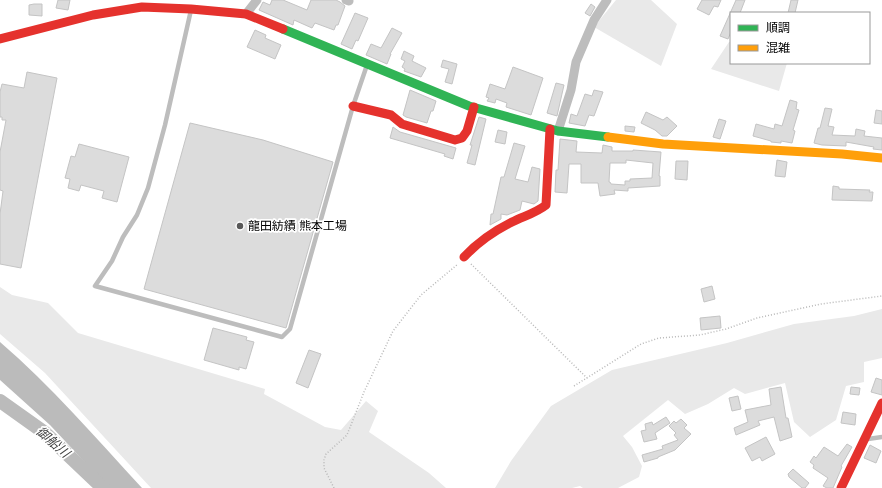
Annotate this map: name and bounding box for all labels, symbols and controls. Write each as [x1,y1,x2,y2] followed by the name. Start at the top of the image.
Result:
[730,12,870,64] legend
[766,21,790,35] text: 順調
[766,41,790,55] text: 混雑
[248,219,347,233] place label: 龍田紡績 熊本工場
[235,221,245,231] marker: 龍田紡績 熊本工場
[33,424,74,462] water label: 御船川

